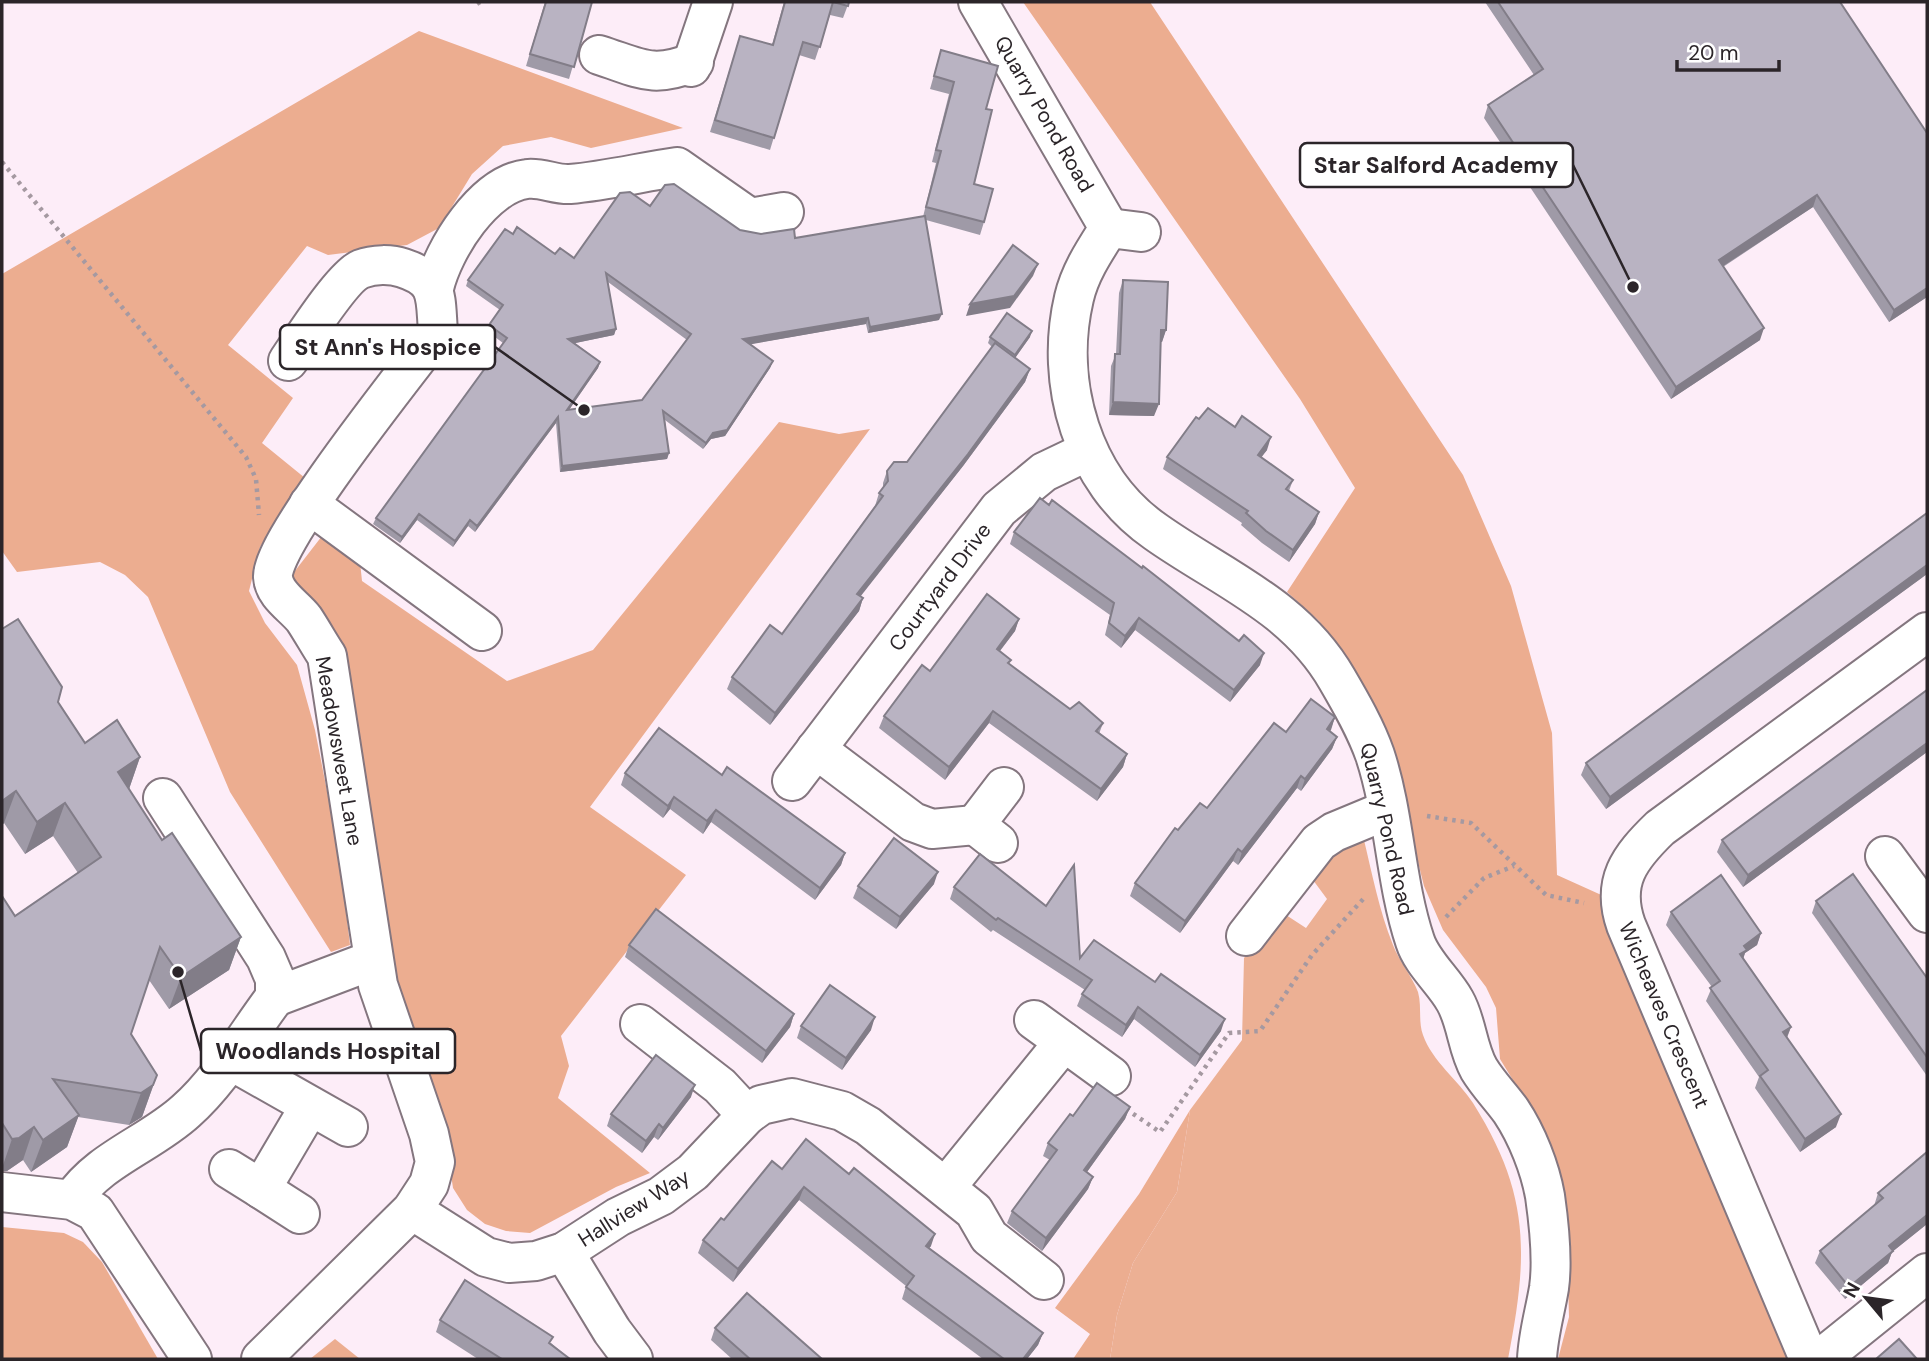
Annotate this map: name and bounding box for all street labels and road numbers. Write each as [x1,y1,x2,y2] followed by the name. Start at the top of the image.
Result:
[988,31,1100,197] street label: Quarry Pond Road
[883,517,998,657] street label: Courtyard Drive
[309,654,369,848] street label: Meadowsweet Lane
[1354,740,1420,918] street label: Quarry Pond Road
[1612,917,1716,1113] street label: Wicheaves Crescent
[573,1162,695,1253] street label: Hallview Way

